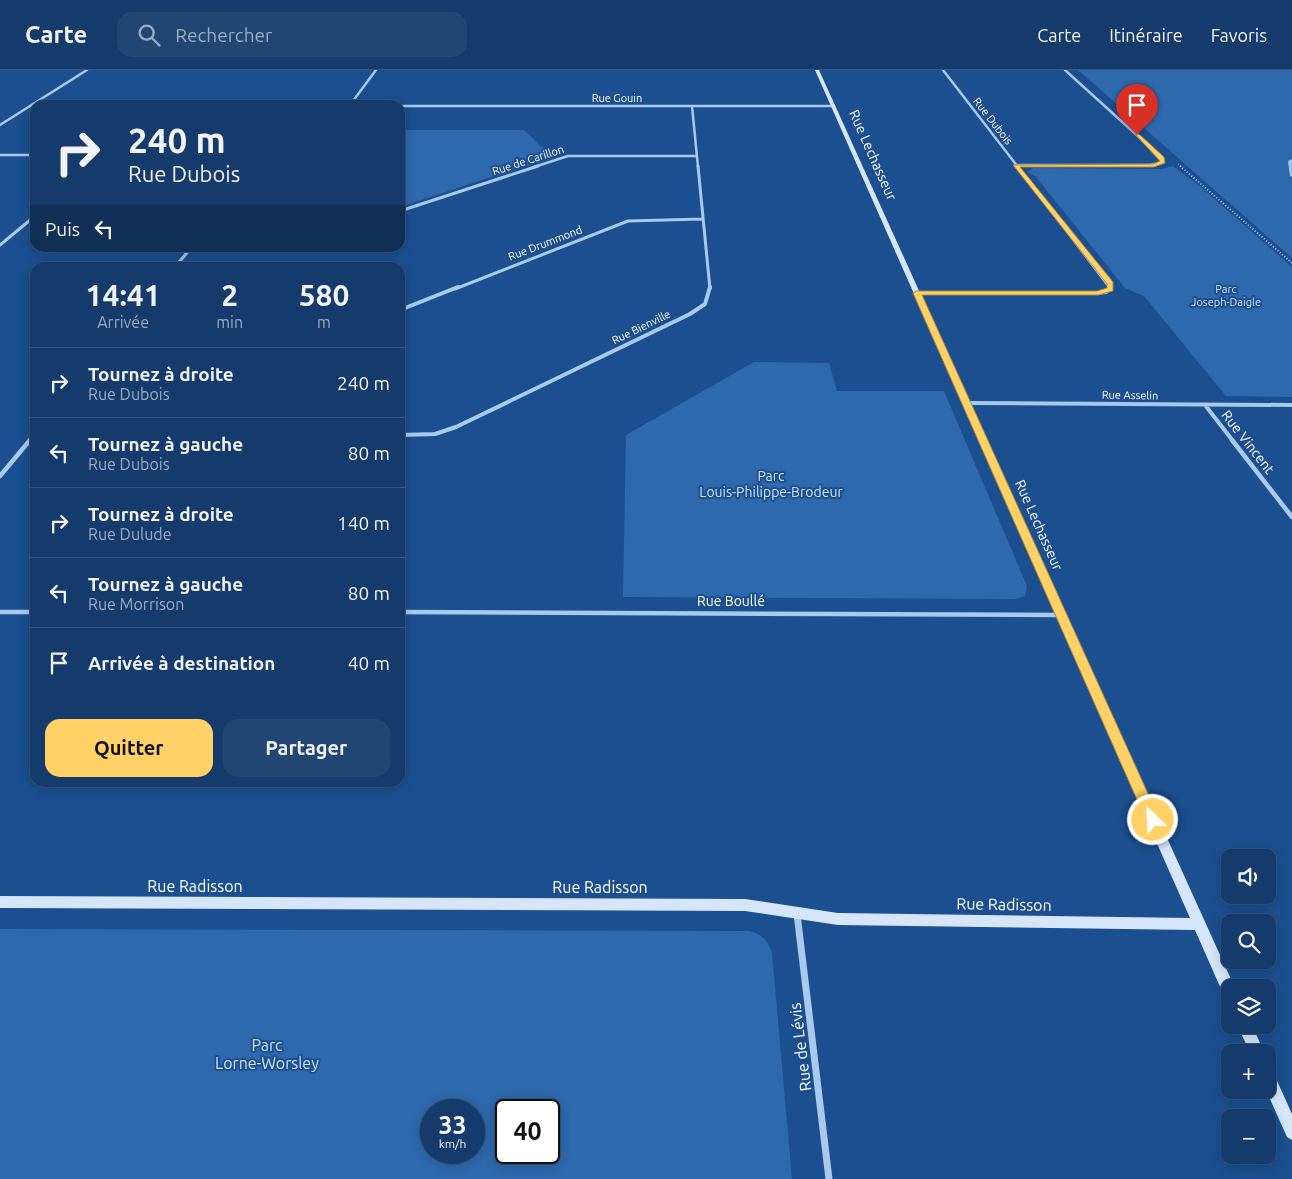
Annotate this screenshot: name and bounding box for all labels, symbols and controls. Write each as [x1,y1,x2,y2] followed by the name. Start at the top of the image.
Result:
[117,12,467,57] search box
[25,21,87,48] text: Carte
[135,21,163,49] icon: search
[175,24,272,46] text: Rechercher
[1037,25,1081,45] text: Carte
[1109,25,1183,45] text: Itinéraire
[1211,25,1267,45] text: Favoris
[1116,84,1158,135] pin
[1123,91,1151,119] icon: arrive
[592,92,642,104] street label: Rue Gouin
[971,95,1015,147] street label: Rue Dubois
[846,107,900,203] street label: Rue Lechasseur
[45,120,110,185] icon: right
[128,120,226,160] text: 240 m
[491,143,565,177] street label: Rue de Carillon
[128,161,240,186] text: Rue Dubois
[90,215,118,243] icon: left
[45,218,80,240] text: Puis
[506,223,584,263] street label: Rue Drummond
[86,278,161,312] text: 14:41
[221,278,238,312] text: 2
[299,278,349,312] text: 580
[1191,283,1261,308] park label: Parc Joseph-Daigle
[610,308,672,346] street label: Rue Bienville
[97,313,149,331] text: Arrivée
[216,313,243,331] text: min
[317,313,331,331] text: m
[88,363,234,385] text: Tournez à droite
[45,369,73,397] icon: right
[337,372,390,394] text: 240 m
[88,385,170,403] text: Rue Dubois
[1102,389,1158,401] street label: Rue Asselin
[1218,407,1278,477] street label: Rue Vincent
[88,433,243,455] text: Tournez à gauche
[45,439,73,467] icon: left
[348,442,390,464] text: 80 m
[88,455,170,473] text: Rue Dubois
[699,468,843,500] park label: Parc Louis-Philippe-Brodeur
[1012,477,1066,573] street label: Rue Lechasseur
[88,503,234,525] text: Tournez à droite
[45,509,73,537] icon: right
[337,512,390,534] text: 140 m
[88,525,172,543] text: Rue Dulude
[88,573,243,595] text: Tournez à gauche
[45,579,73,607] icon: left
[348,582,390,604] text: 80 m
[697,593,765,609] street label: Rue Boullé
[88,595,184,613] text: Rue Morrison
[45,649,73,677] icon: arrive
[88,652,275,674] text: Arrivée à destination
[348,652,390,674] text: 40 m
[45,719,213,777] button: Quitter
[223,719,390,777] button: Partager
[1126,793,1178,845] position arrow
[1221,849,1276,1164] map controls
[1221,849,1276,904] button: sound
[147,877,243,895] street label: Rue Radisson
[552,878,648,896] street label: Rue Radisson
[956,894,1052,914] street label: Rue Radisson
[1221,914,1276,969] button: search
[1221,979,1276,1034] button: layers
[786,1002,814,1092] street label: Rue de Lévis
[215,1036,319,1072] park label: Parc Lorne-Worsley
[1221,1044,1276,1099] button: +
[495,1099,560,1164] speed limit sign: 40
[1221,1109,1276,1164] button: −
[438,1111,467,1139] text: 33
[439,1137,466,1150] text: km/h

